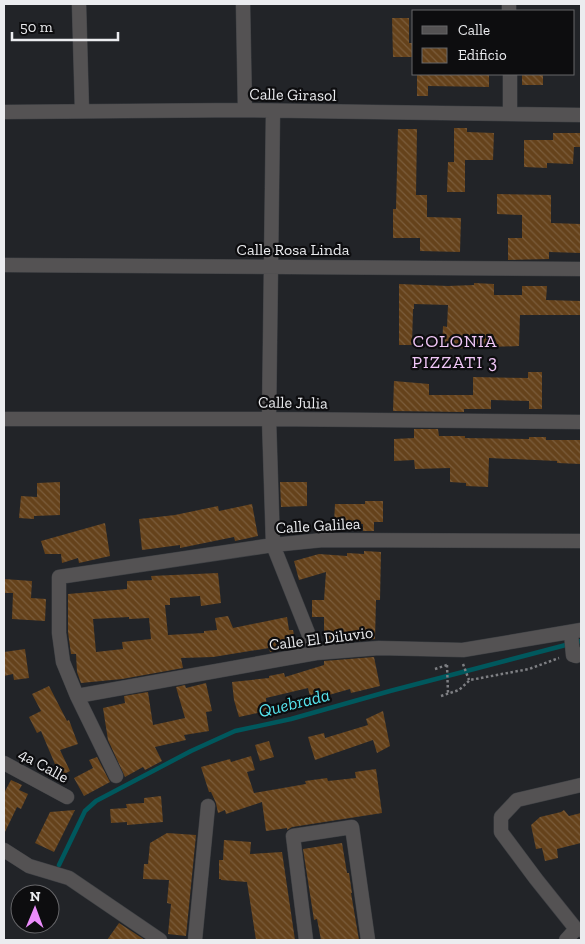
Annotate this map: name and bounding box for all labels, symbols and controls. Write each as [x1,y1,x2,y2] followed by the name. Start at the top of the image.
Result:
[12,10,119,42] scale bar
[412,10,575,75] legend
[20,18,53,36] text: 50 m
[458,21,490,39] text: Calle
[458,46,507,64] text: Edificio
[249,84,337,105] street label: Calle Girasol
[237,240,350,259] street label: Calle Rosa Linda
[412,330,498,373] district label: COLONIA PIZZATI 3
[258,392,328,413] street label: Calle Julia
[275,514,361,537] street label: Calle Galilea
[268,623,374,654] street label: Calle El Diluvio
[256,684,332,722] water label: Quebrada
[15,744,72,787] street label: 4a Calle
[10,884,60,934] north arrow
[30,888,41,905] text: N

